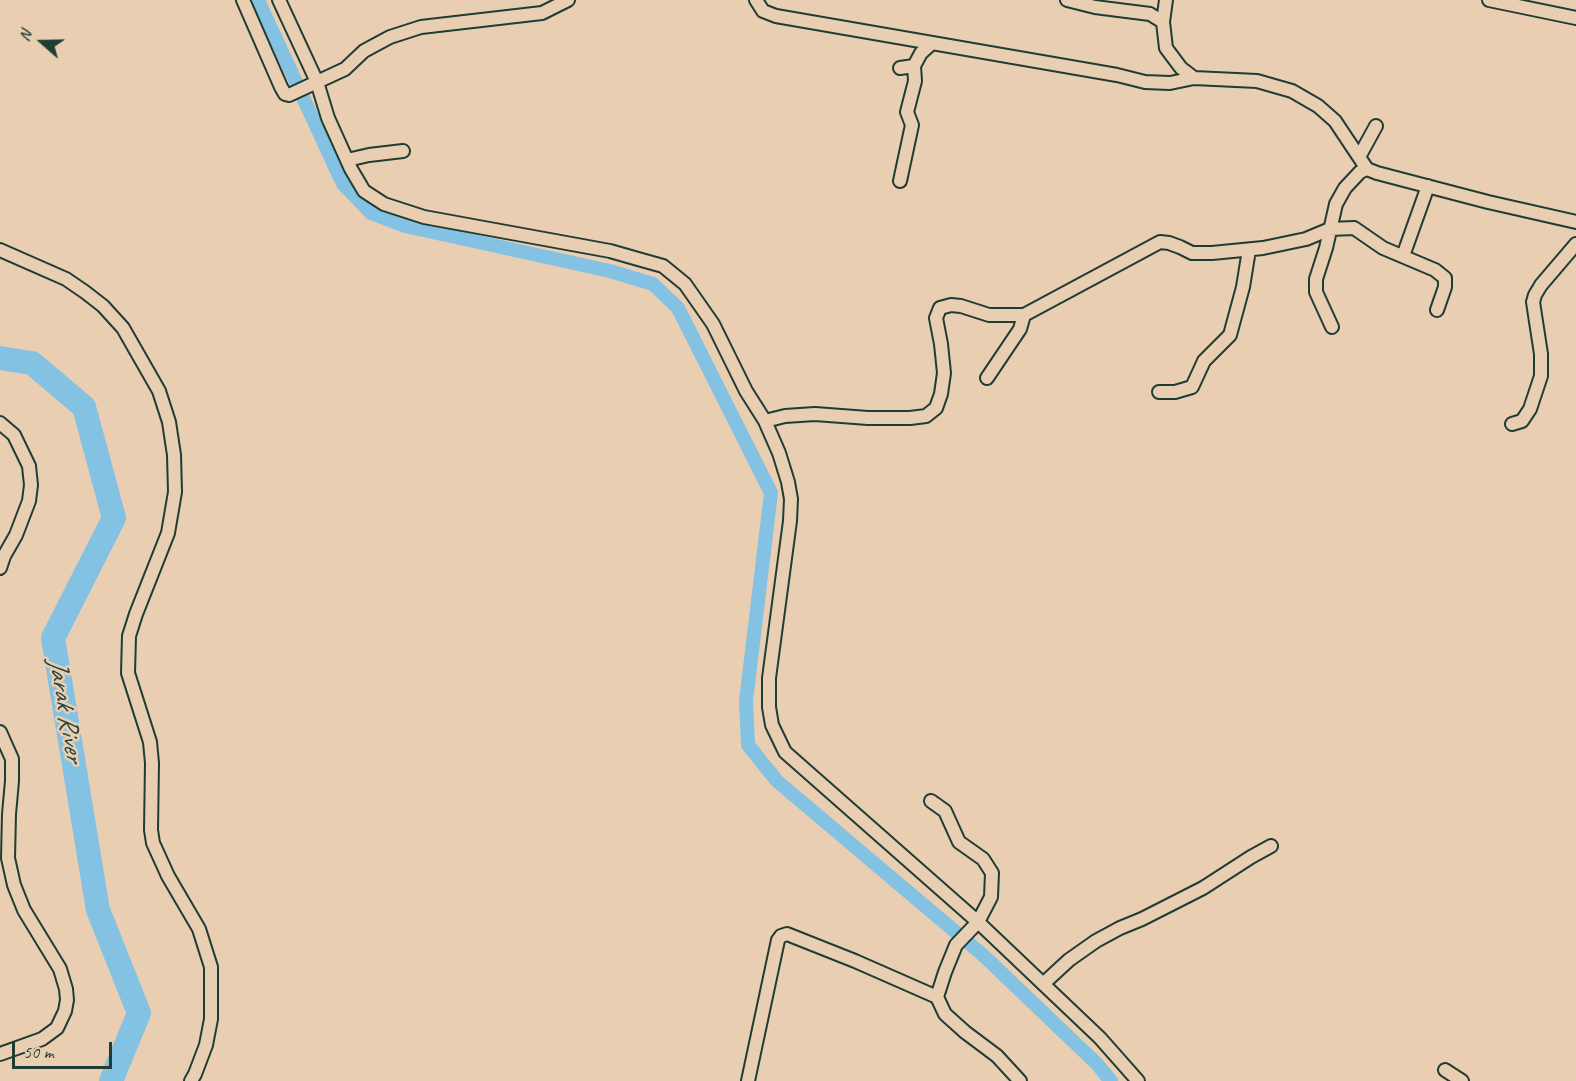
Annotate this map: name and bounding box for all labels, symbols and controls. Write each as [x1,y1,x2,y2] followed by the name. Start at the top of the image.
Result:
[12,12,72,72] north arrow
[14,28,36,44] text: N
[40,656,90,764] water label: Jarak River
[15,1030,116,1068] scale bar
[23,1041,54,1063] text: 50 m

